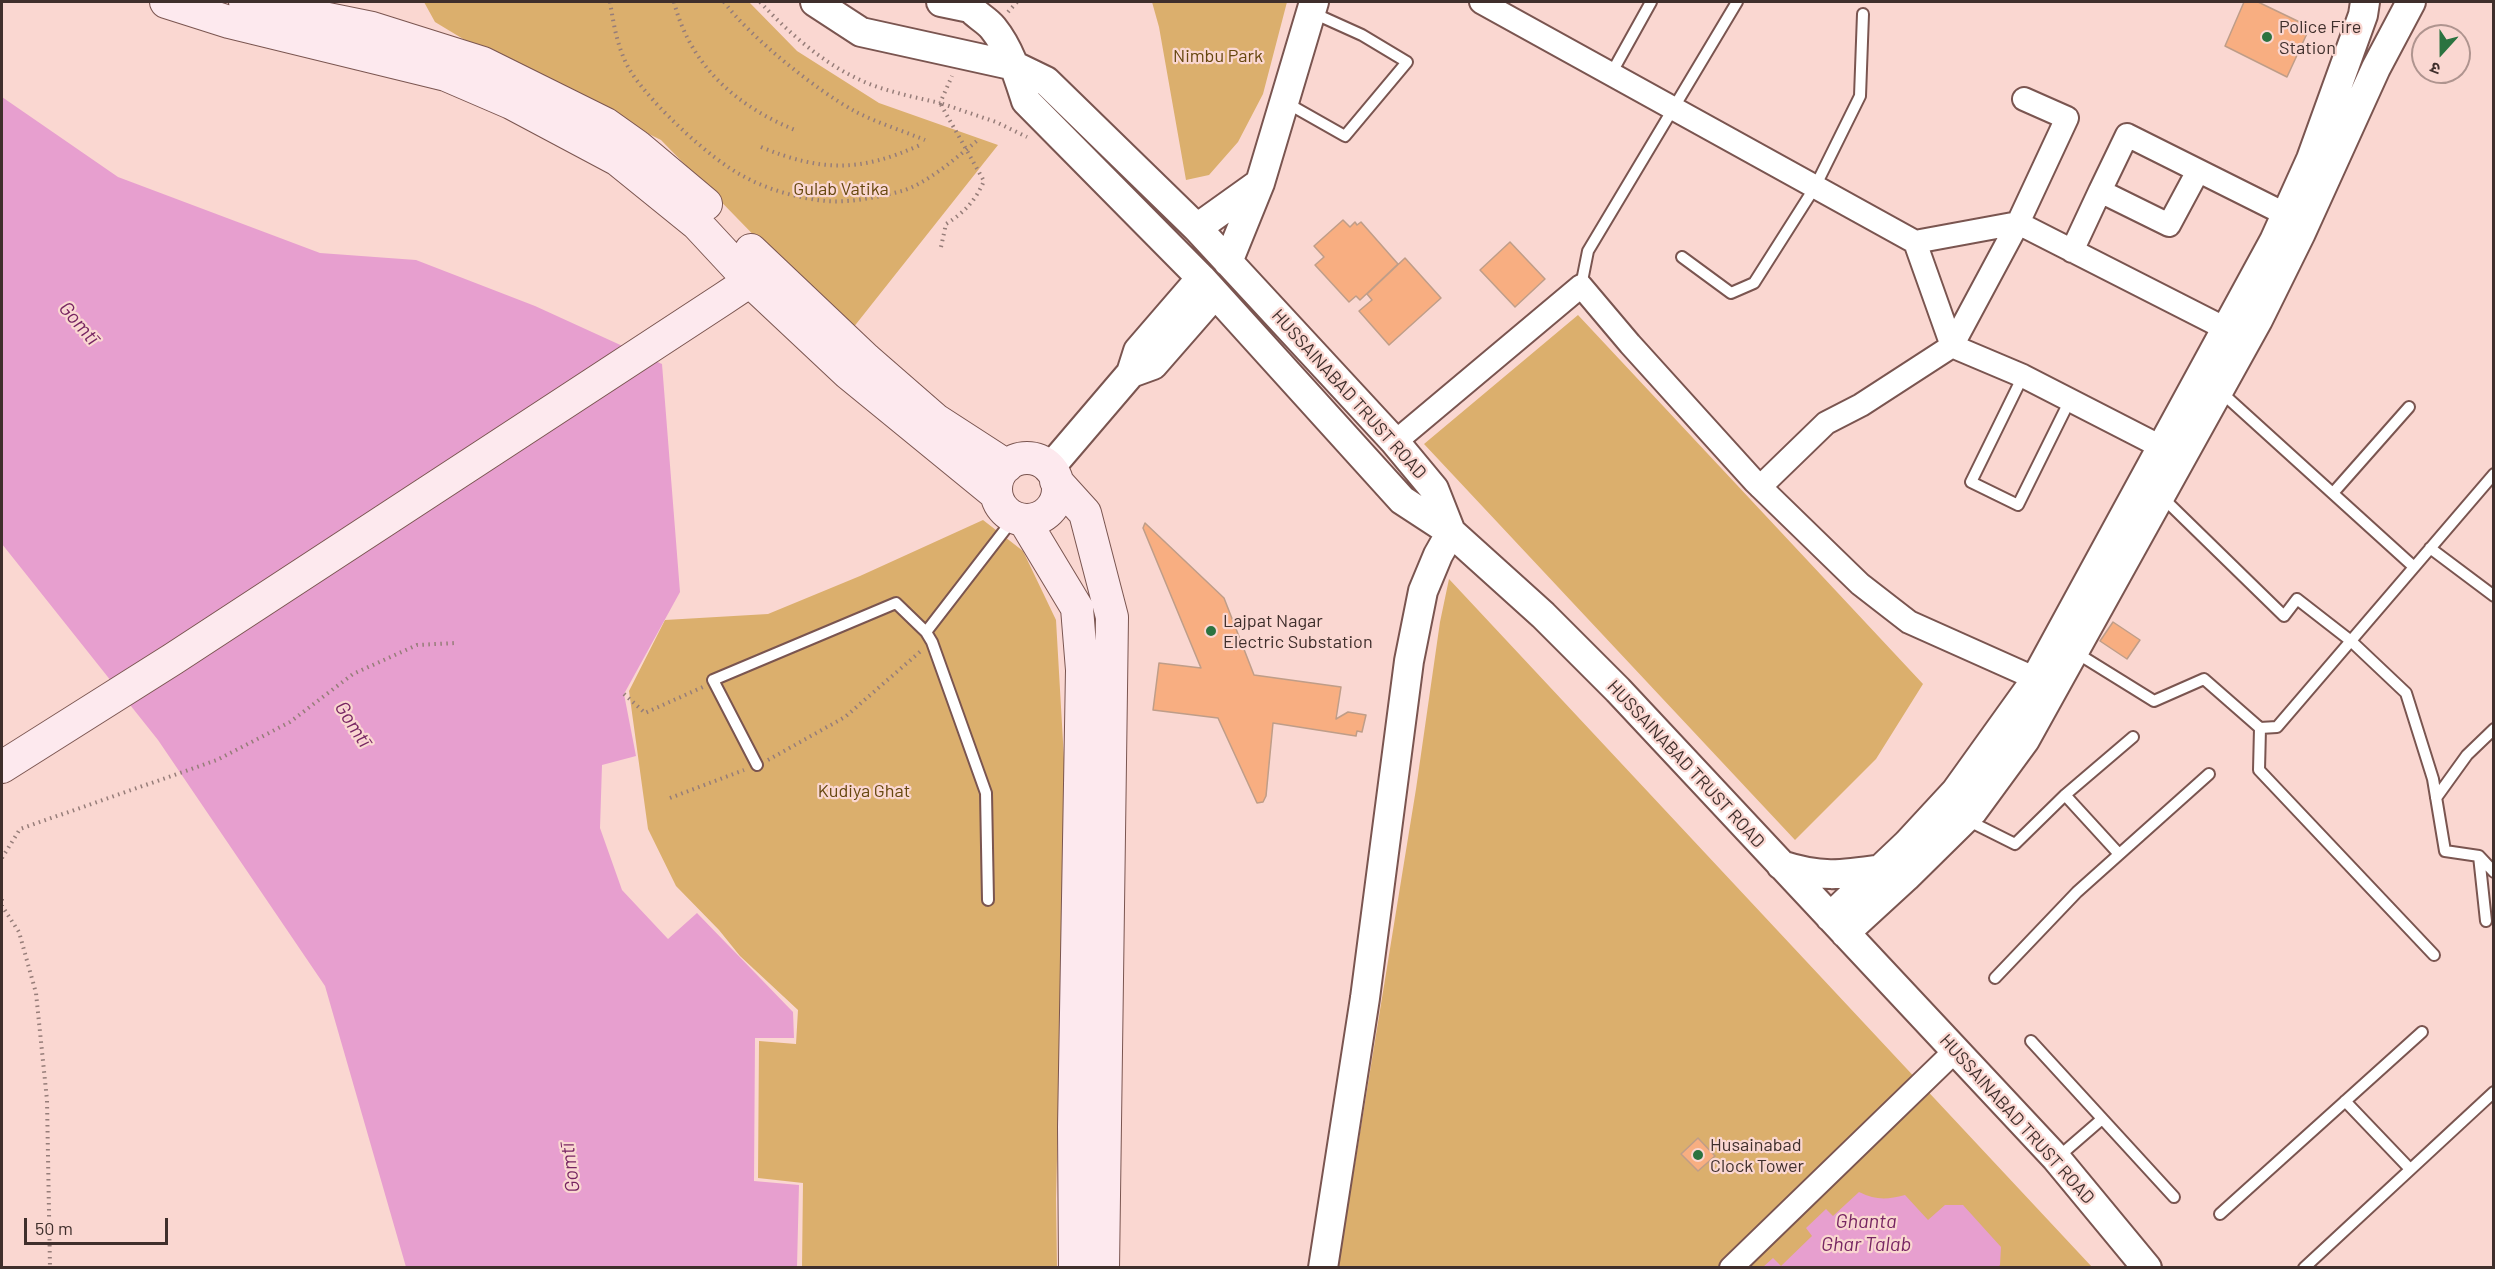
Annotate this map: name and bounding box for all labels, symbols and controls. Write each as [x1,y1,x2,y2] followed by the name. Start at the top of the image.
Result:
[2279,16,2361,58] place label: Police Fire Station
[2411,24,2471,84] north arrow
[2260,30,2274,44] marker: Police Fire Station
[1173,45,1263,67] park label: Nimbu Park
[2427,59,2443,80] text: उ
[793,178,889,200] park label: Gulab Vatika
[54,296,104,350] water label: Gomtī
[1267,305,1431,483] street label: HUSSAINABAD TRUST ROAD
[1223,610,1373,652] place label: Lajpat Nagar Electric Substation
[1204,624,1218,638] marker: Lajpat Nagar Electric Substation
[1603,676,1769,852] street label: HUSSAINABAD TRUST ROAD
[329,697,377,751] water label: Gomtī
[818,780,910,802] park label: Kudiya Ghat
[1935,1030,2099,1208] street label: HUSSAINABAD TRUST ROAD
[1710,1134,1804,1176] place label: Husainabad Clock Tower
[555,1142,585,1194] water label: Gomtī
[1691,1148,1705,1162] marker: Husainabad Clock Tower
[27,1206,171,1244] scale bar
[1821,1209,1911,1256] water label: Ghanta Ghar Talab
[35,1217,73,1239] text: 50 m

